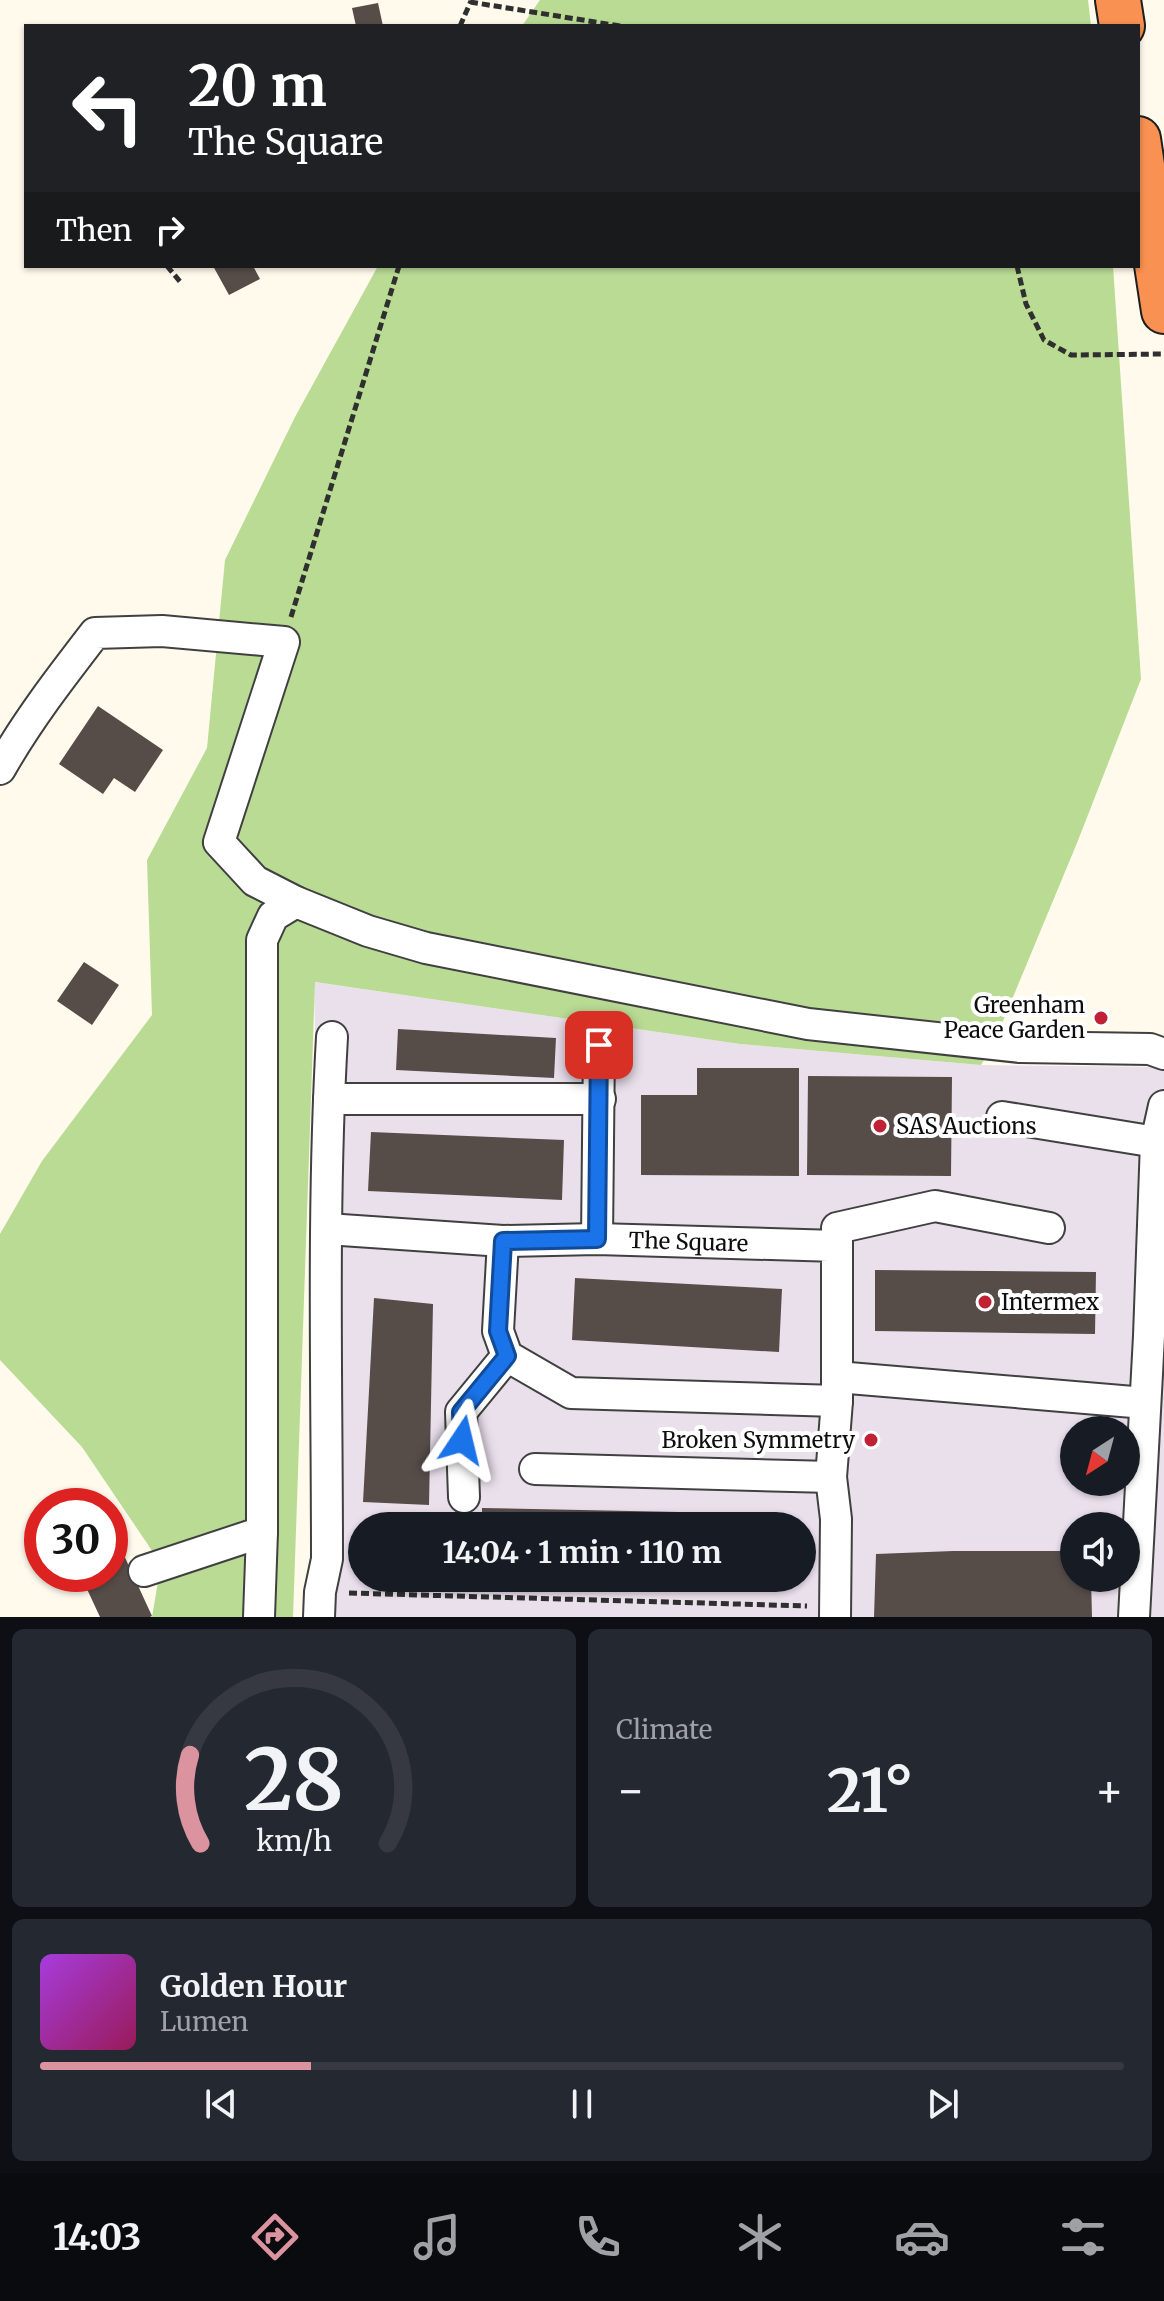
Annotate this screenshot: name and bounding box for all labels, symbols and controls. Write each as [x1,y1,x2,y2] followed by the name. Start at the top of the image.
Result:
[188,51,327,121] text: 20 m
[56,56,160,160] icon: left
[188,120,383,165] text: The Square
[148,208,192,252] icon: right
[56,211,132,249] text: Then
[944,991,1085,1044] place label: Greenham Peace Garden
[1092,1009,1110,1027] marker: Greenham Peace Garden
[565,1011,633,1079] pin
[577,1023,621,1067] icon: arrive
[896,1112,1037,1140] place label: SAS Auctions
[871,1117,889,1135] marker: SAS Auctions
[628,1226,749,1257] street label: The Square
[1001,1288,1099,1316] place label: Intermex
[976,1293,994,1311] marker: Intermex
[420,1398,504,1482] position arrow
[1060,1416,1140,1496] north arrow
[1060,1416,1140,1592] map controls
[661,1426,855,1454] place label: Broken Symmetry
[862,1431,880,1449] marker: Broken Symmetry
[24,1488,128,1592] speed limit sign: 30
[1060,1512,1140,1592] button: sound
[442,1533,722,1571] text: 14:04 · 1 min · 110 m
[616,1713,712,1746] text: Climate
[244,1728,344,1833] text: 28
[827,1753,913,1828] text: 21°
[616,1763,645,1818] text: −
[1095,1763,1124,1818] text: +
[256,1823,332,1859] text: km/h
[160,1967,347,2005] text: Golden Hour
[160,2005,249,2038] text: Lumen
[199,2082,243,2126] icon: previous
[560,2082,604,2126] icon: pause
[921,2082,965,2126] icon: next
[247,2209,303,2265] icon: directions
[409,2209,465,2265] icon: music
[570,2209,626,2265] icon: phone
[732,2209,788,2265] icon: climate
[894,2209,950,2265] icon: car
[1055,2209,1111,2265] icon: filters
[53,2215,141,2260] text: 14:03

